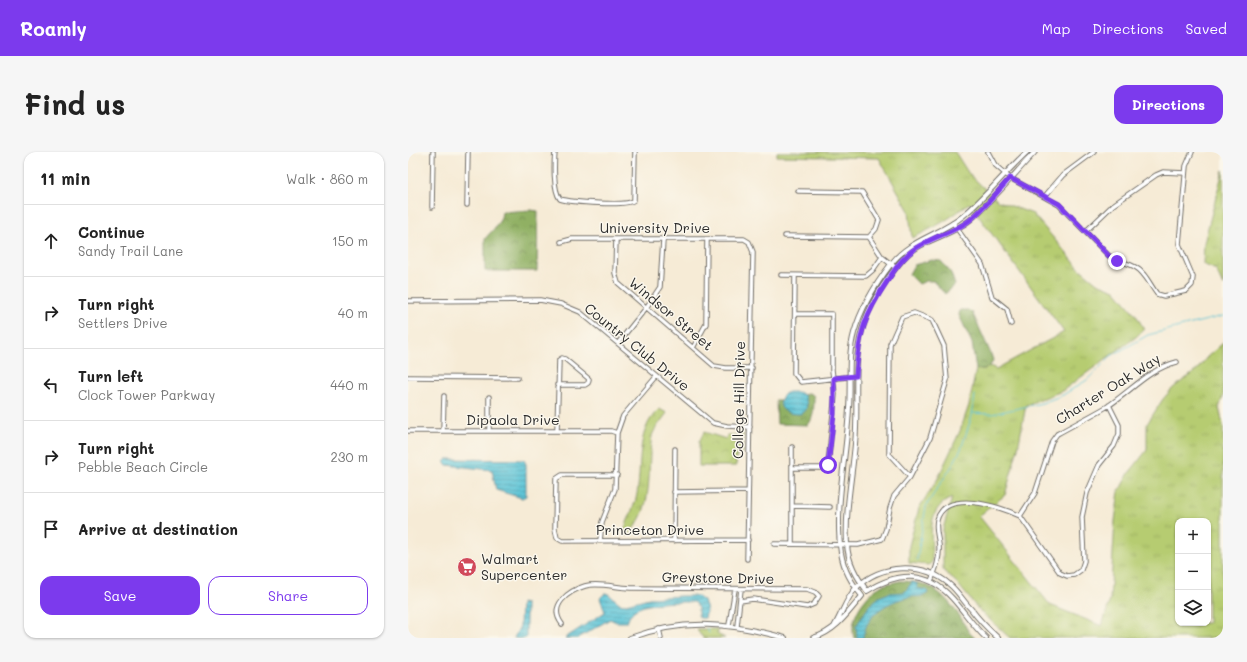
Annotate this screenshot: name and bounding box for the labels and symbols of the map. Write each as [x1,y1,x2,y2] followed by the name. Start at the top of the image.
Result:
[600,218,710,237] street label: University Drive
[1108,252,1126,270] route end
[625,273,717,354] street label: Windsor Street
[581,298,694,395] street label: Country Club Drive
[728,341,749,459] street label: College Hill Drive
[1052,349,1164,428] street label: Charter Oak Way
[466,410,560,429] street label: Dipaola Drive
[819,456,837,474] route start
[596,520,704,539] street label: Princeton Drive
[481,549,567,584] place label: Walmart Supercenter
[456,556,478,578] supermarket icon: Walmart Supercenter
[662,567,774,588] street label: Greystone Drive

